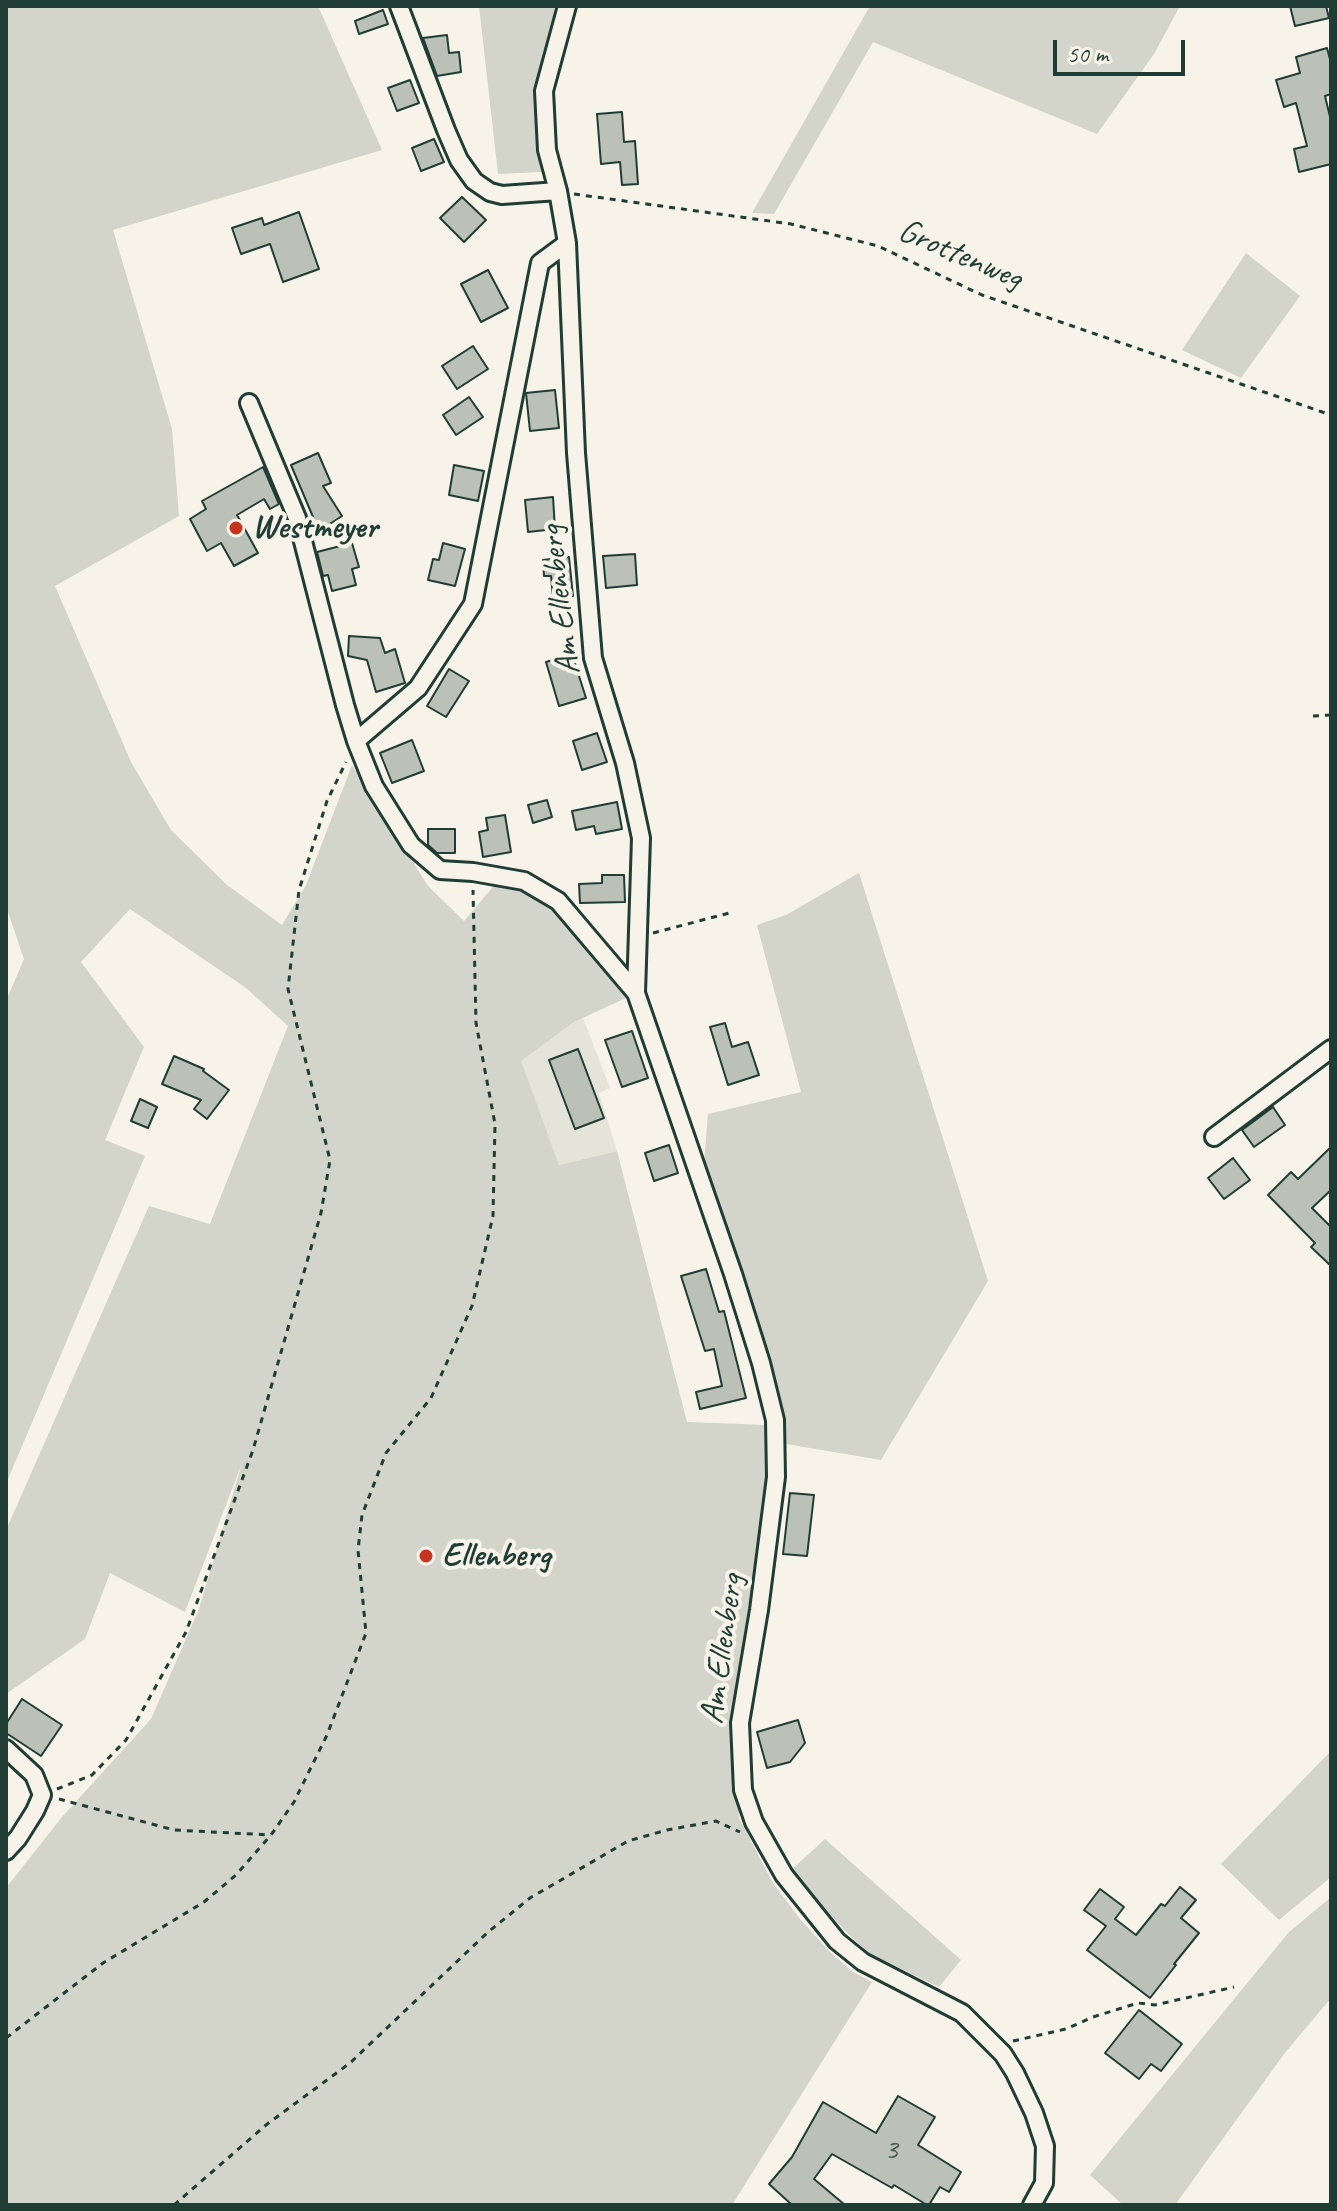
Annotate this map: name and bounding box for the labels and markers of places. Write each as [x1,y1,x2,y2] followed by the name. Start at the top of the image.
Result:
[252,508,377,548] place label: Westmeyer
[227,519,245,537] marker: Westmeyer
[442,1536,550,1576] place label: Ellenberg
[417,1547,435,1565] marker: Ellenberg

